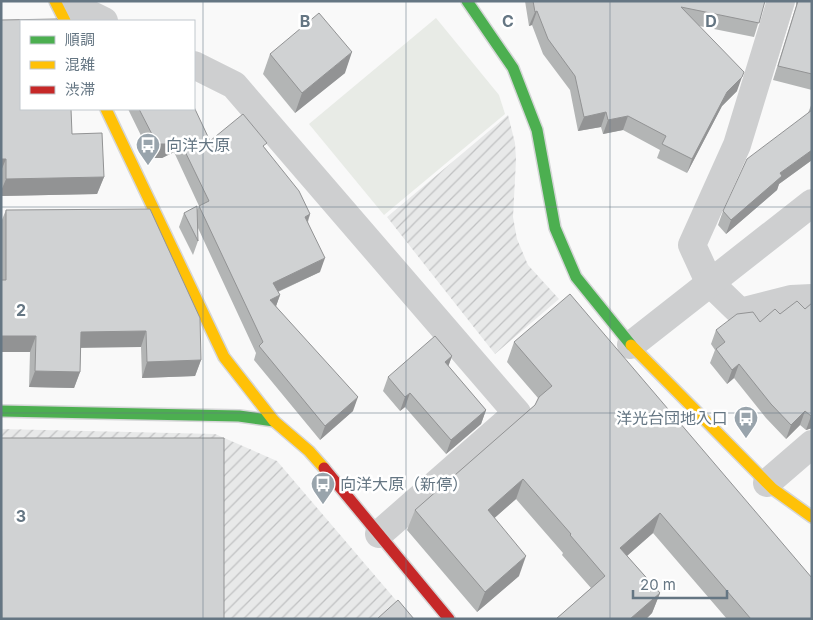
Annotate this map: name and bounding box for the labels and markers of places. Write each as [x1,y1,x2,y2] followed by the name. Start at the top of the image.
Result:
[135,132,161,166] bus stop icon: 向洋大原
[166,135,230,155] place label: 向洋大原
[733,405,759,439] bus stop icon: 洋光台団地入口
[616,408,728,428] place label: 洋光台団地入口
[310,471,336,505] bus stop icon: 向洋大原（新停）
[340,474,468,494] place label: 向洋大原（新停）

